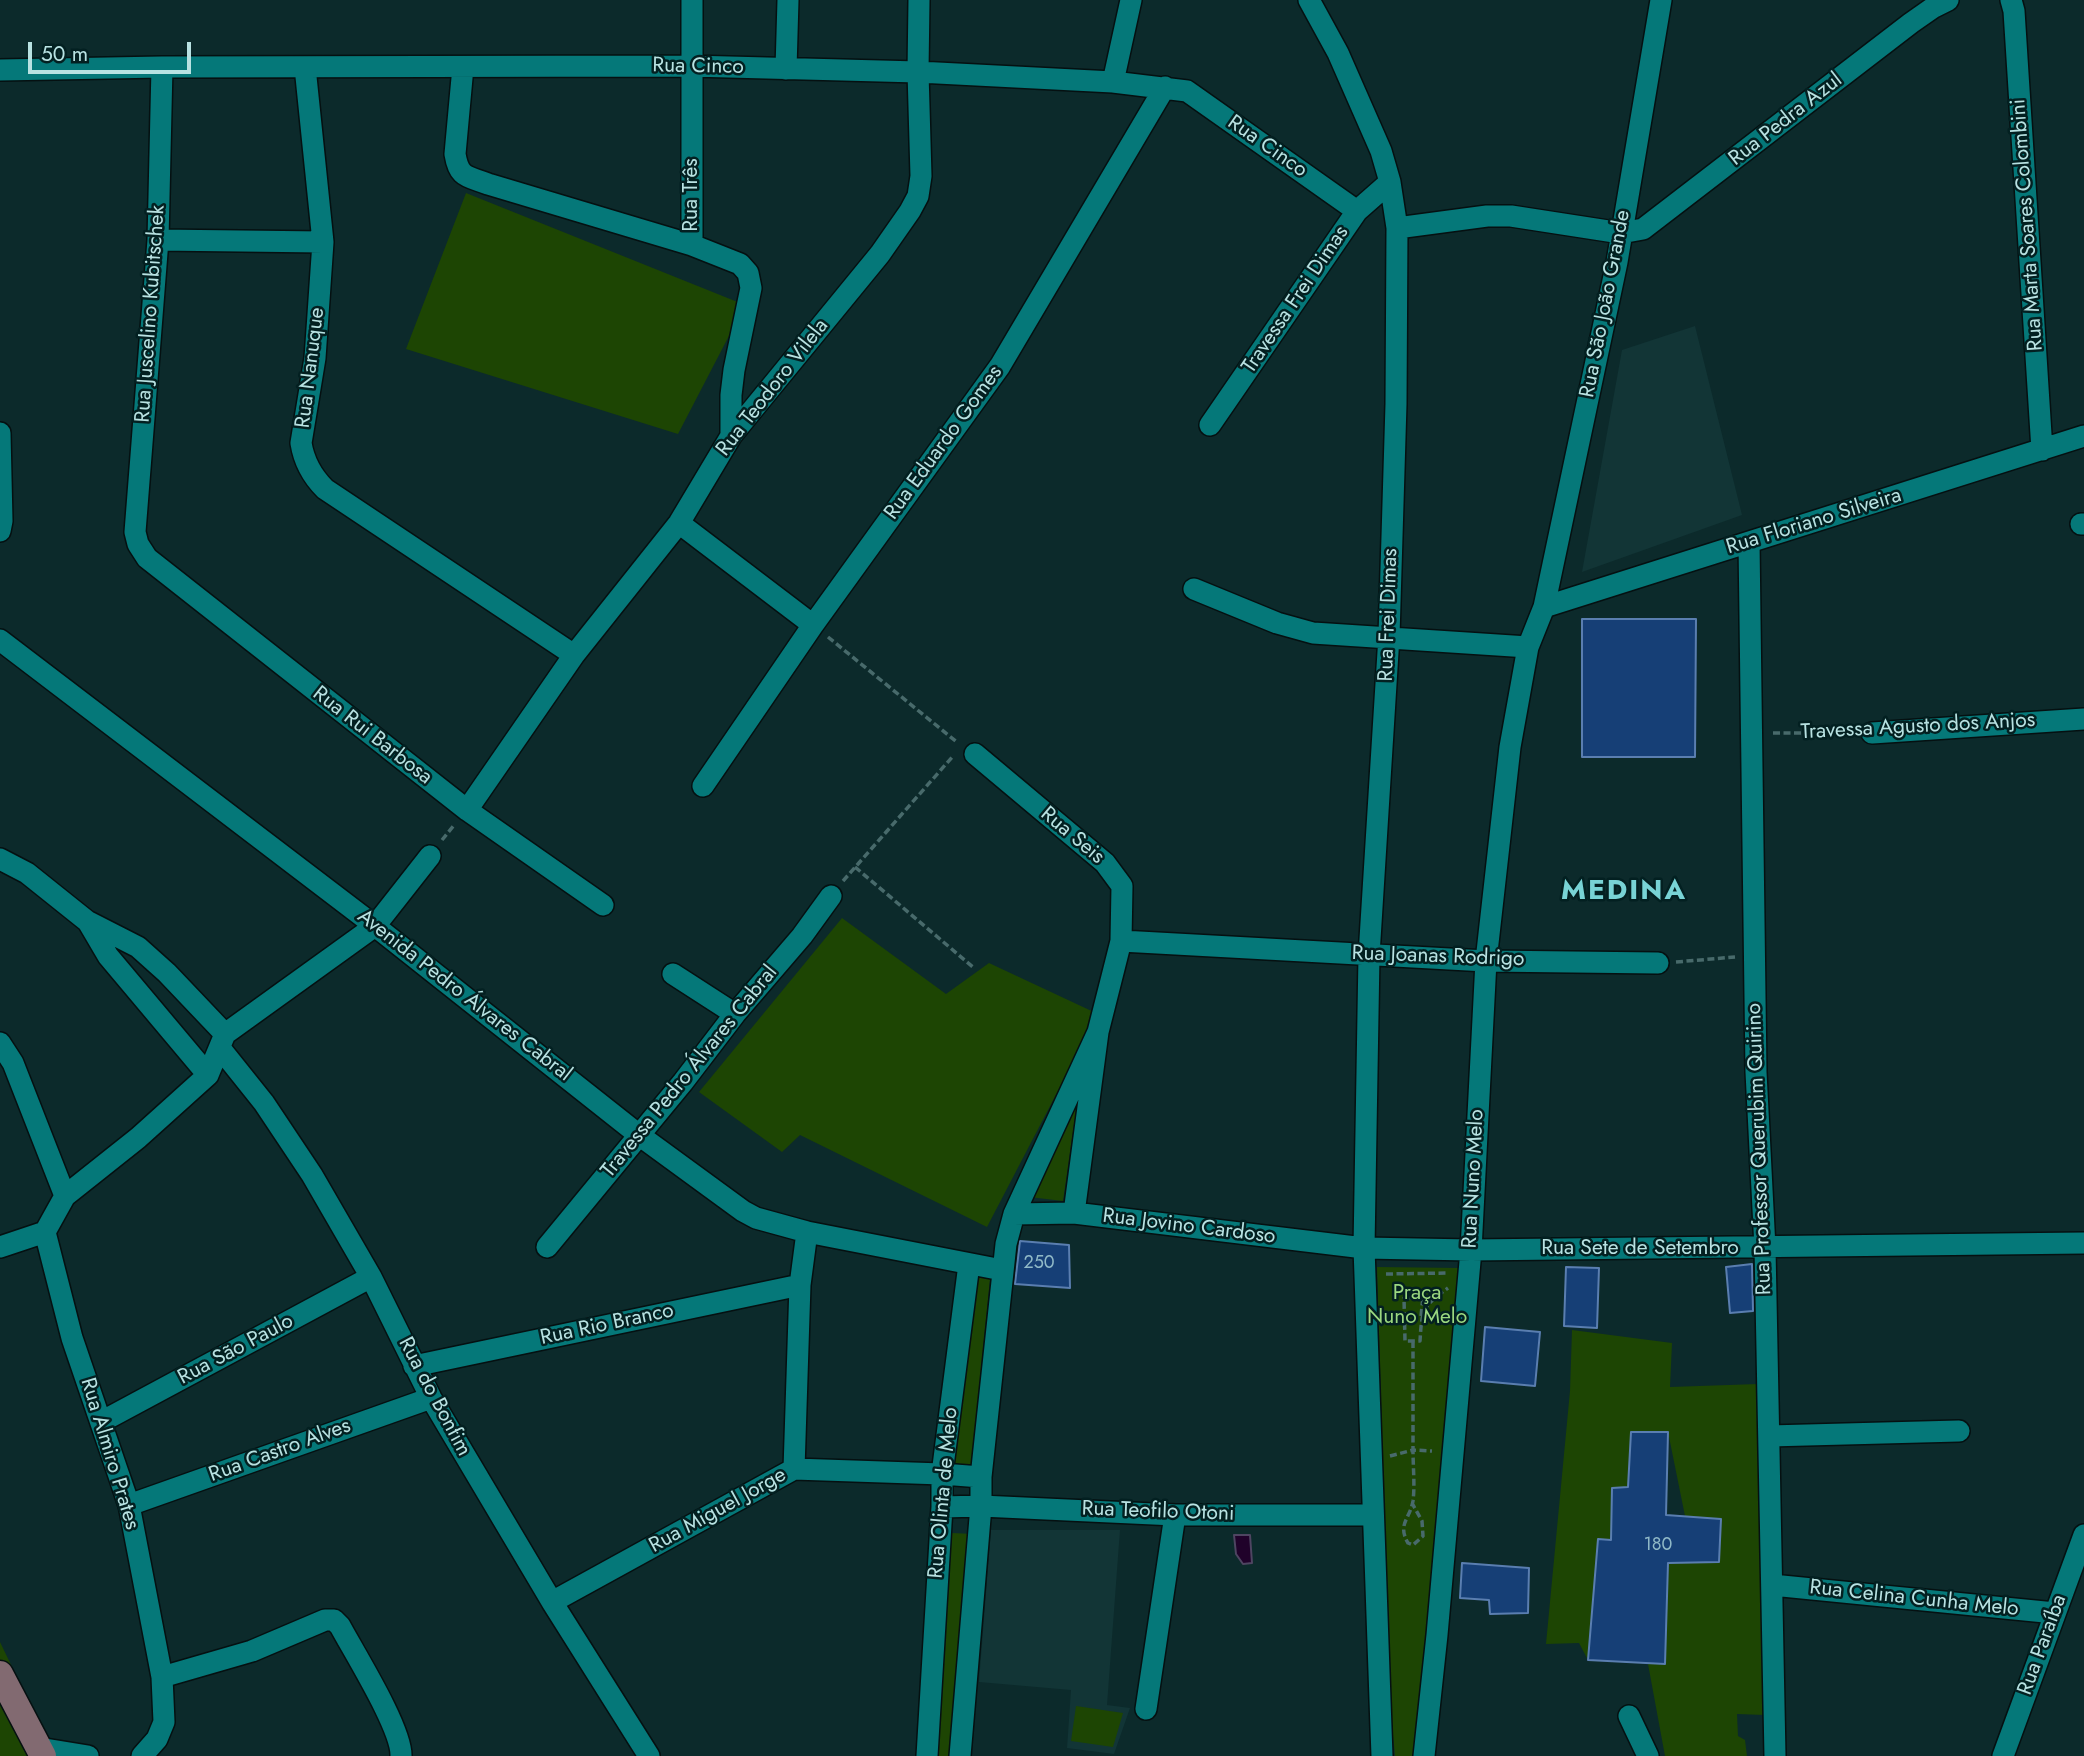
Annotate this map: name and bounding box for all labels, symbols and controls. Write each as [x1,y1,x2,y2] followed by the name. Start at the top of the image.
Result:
[32,28,194,72] scale bar
[41,39,88,69] text: 50 m
[652,54,744,80] street label: Rua Cinco
[1724,68,1848,172] street label: Rua Pedra Azul
[2007,98,2049,352] street label: Rua Marta Soares Colombini
[1222,110,1312,184] street label: Rua Cinco
[679,158,705,232] street label: Rua Três
[131,204,171,424] street label: Rua Juscelino Kubitschek
[1575,208,1637,400] street label: Rua São João Grande
[1237,221,1355,379] street label: Travessa Frei Dimas
[291,306,331,430] street label: Rua Nanuque
[712,314,834,462] street label: Rua Teodoro Vilela
[880,361,1008,525] street label: Rua Eduardo Gomes
[1723,483,1905,561] street label: Rua Floriano Silveira
[1374,548,1404,682] street label: Rua Frei Dimas
[307,682,437,790] street label: Rua Rui Barbosa
[1800,708,2036,746] street label: Travessa Agusto dos Anjos
[1035,802,1109,870] street label: Rua Seis
[1562,875,1686,909] district label: MEDINA
[352,905,576,1087] street label: Avenida Pedro Álvares Cabral
[1351,941,1525,973] street label: Rua Joanas Rodrigo
[597,961,783,1183] street label: Travessa Pedro Álvares Cabral
[1742,1002,1778,1296] street label: Rua Professor Querubim Quirino
[1458,1109,1490,1249] street label: Rua Nuno Melo
[1101,1204,1277,1250] street label: Rua Jovino Cardoso
[1541,1236,1739,1262] street label: Rua Sete de Setembro
[1023,1253,1055,1275] house number: 250
[1367,1281,1467,1331] park label: Praça Nuno Melo
[538,1299,676,1351] street label: Rua Rio Branco
[174,1309,298,1391] street label: Rua São Paulo
[392,1333,476,1461] street label: Rua do Bonfim
[74,1375,144,1533] street label: Rua Almiro Prates
[924,1406,964,1580] street label: Rua Olinta de Melo
[206,1414,354,1488] street label: Rua Castro Alves
[645,1463,791,1559] street label: Rua Miguel Jorge
[1081,1497,1235,1527] street label: Rua Teofilo Otoni
[1644,1535,1672,1557] house number: 180
[1808,1575,2020,1623] street label: Rua Celina Cunha Melo
[2013,1591,2073,1699] street label: Rua Paraíba

